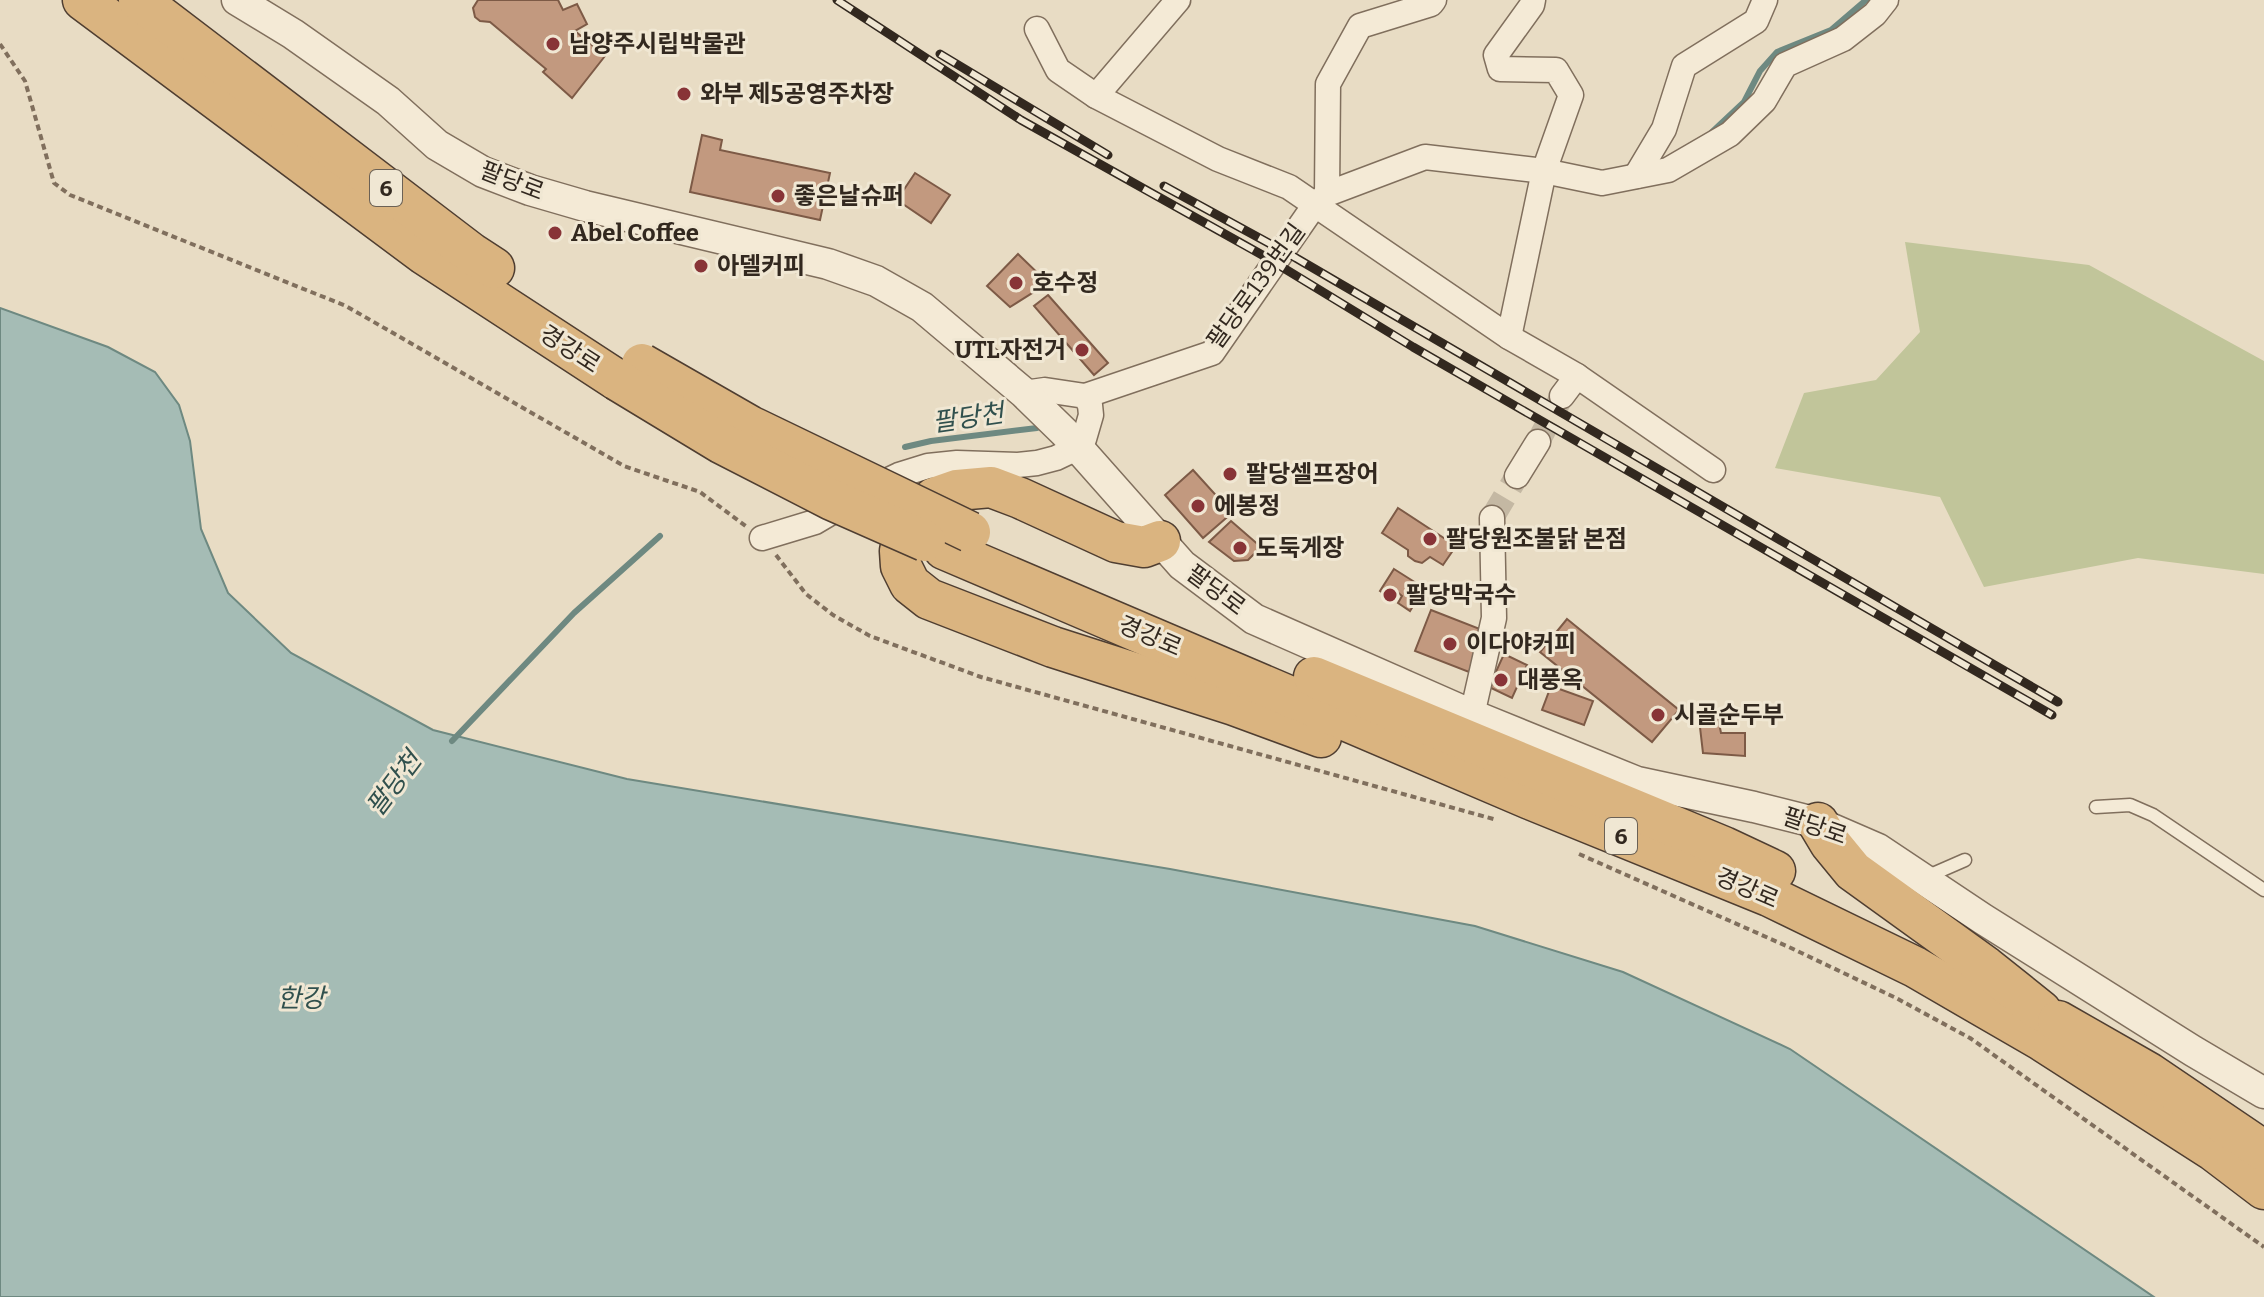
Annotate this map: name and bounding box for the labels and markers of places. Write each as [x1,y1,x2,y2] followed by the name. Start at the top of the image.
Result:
[569,30,746,58] place label: 남양주시립박물관
[544,35,562,53] marker: 남양주시립박물관
[700,80,894,108] place label: 와부 제5공영주차장
[675,85,693,103] marker: 와부 제5공영주차장
[794,182,904,210] place label: 좋은날슈퍼
[769,187,787,205] marker: 좋은날슈퍼
[571,219,699,247] place label: Abel Coffee
[546,224,564,242] marker: Abel Coffee
[717,252,805,280] place label: 아델커피
[692,257,710,275] marker: 아델커피
[1032,269,1098,297] place label: 호수정
[1007,274,1025,292] marker: 호수정
[954,336,1066,364] place label: UTL자전거
[1073,341,1091,359] marker: UTL자전거
[1246,460,1378,488] place label: 팔당셀프장어
[1221,465,1239,483] marker: 팔당셀프장어
[1214,492,1280,520] place label: 에봉정
[1189,497,1207,515] marker: 에봉정
[1446,525,1627,553] place label: 팔당원조불닭 본점
[1421,530,1439,548] marker: 팔당원조불닭 본점
[1256,534,1344,562] place label: 도둑게장
[1231,539,1249,557] marker: 도둑게장
[1406,581,1516,609] place label: 팔당막국수
[1381,586,1399,604] marker: 팔당막국수
[1466,630,1576,658] place label: 이다야커피
[1441,635,1459,653] marker: 이다야커피
[1517,666,1583,694] place label: 대풍옥
[1492,671,1510,689] marker: 대풍옥
[1674,701,1784,729] place label: 시골순두부
[1649,706,1667,724] marker: 시골순두부

